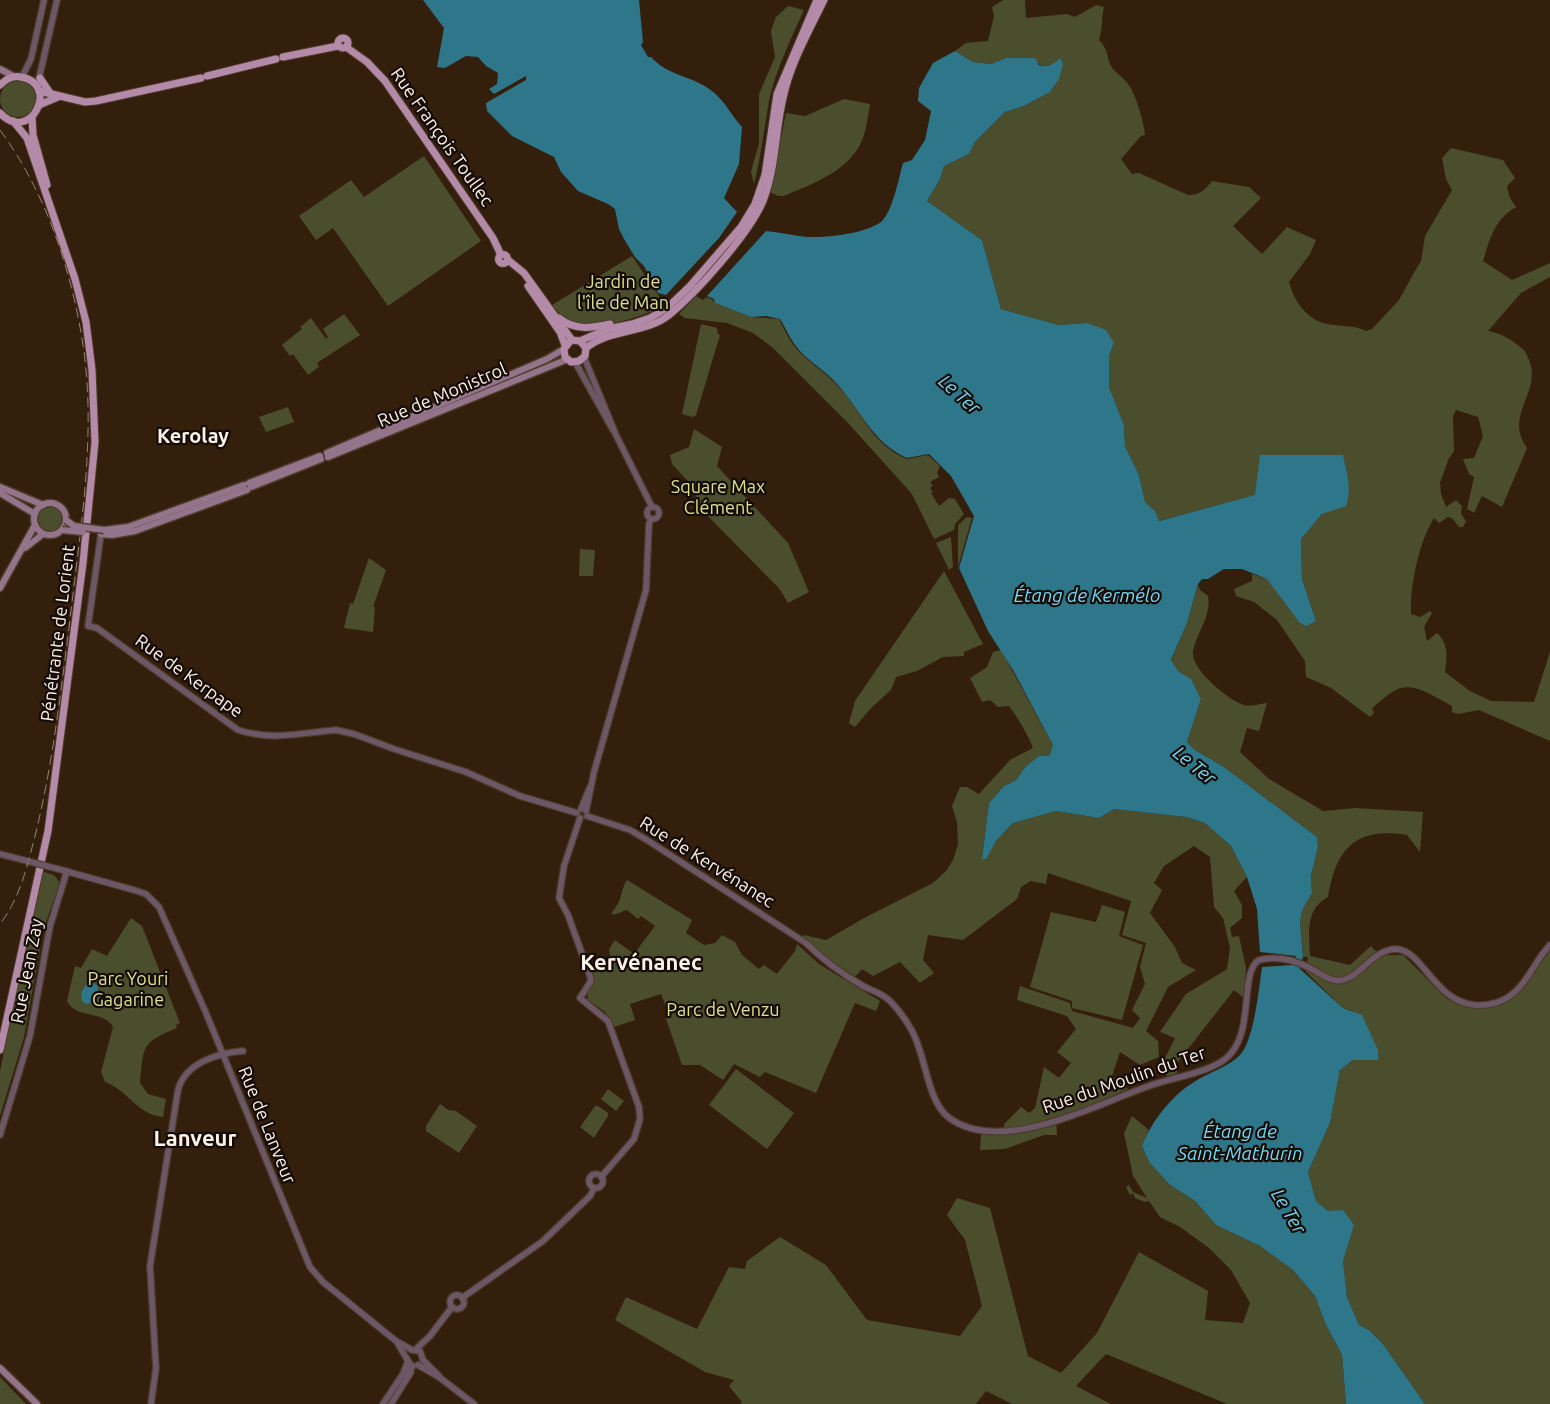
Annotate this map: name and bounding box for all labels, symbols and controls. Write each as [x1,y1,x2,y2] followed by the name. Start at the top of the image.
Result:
[388,64,498,209] street label: Rue François Toullec
[577,271,669,312] park label: Jardin de l'île de Man
[374,358,509,430] street label: Rue de Monistrol
[935,370,986,419] water label: Le Ter
[157,424,229,447] district label: Kerolay
[671,476,765,517] park label: Square Max Clément
[36,543,78,722] street label: Pénétrante de Lorient
[1014,584,1160,606] water label: Étang de Kermélo
[132,630,247,721] street label: Rue de Kerpape
[1169,741,1221,789] water label: Le Ter
[637,812,778,911] street label: Rue de Kervénanec
[6,917,46,1025] street label: Rue Jean Zay
[580,949,702,974] district label: Kervénanec
[88,968,168,1009] park label: Parc Youri Gagarine
[666,999,780,1019] park label: Parc de Venzu
[1039,1042,1208,1116] street label: Rue du Moulin du Ter
[235,1063,301,1186] street label: Rue de Lanveur
[1176,1120,1303,1164] water label: Étang de Saint-Mathurin
[154,1125,236,1150] district label: Lanveur
[1267,1185,1311,1238] water label: Le Ter

